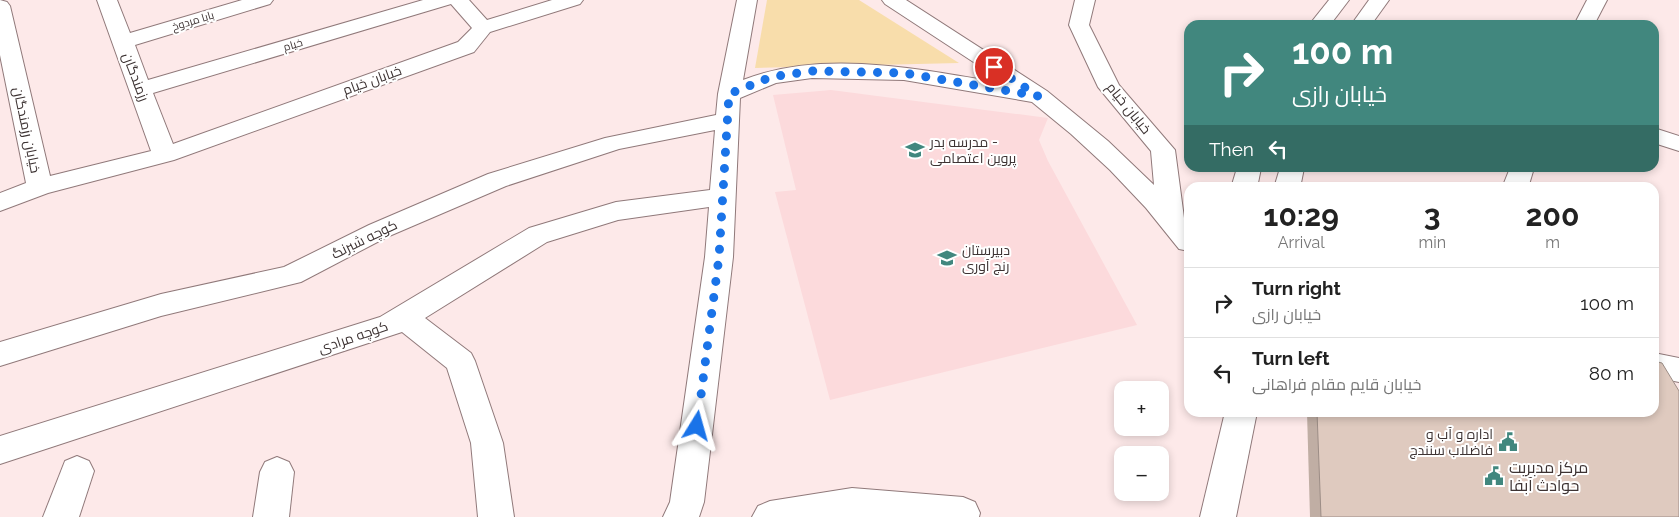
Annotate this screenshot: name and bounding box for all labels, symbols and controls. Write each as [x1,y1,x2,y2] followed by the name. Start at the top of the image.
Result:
[170,8,216,34] street label: بابا مردوخ
[1292,31,1393,72] text: 100 m
[282,36,304,55] street label: خیام
[1209,40,1274,105] icon: right
[973,46,1015,88] pin
[119,50,153,104] street label: رزمندگان
[980,53,1008,81] icon: arrive
[340,62,404,100] street label: خیابان خیام
[1102,79,1155,138] street label: خیابان خیام
[1292,81,1387,107] text: خیابان رازی
[10,85,44,175] street label: خیابان رزمندگان
[929,134,1017,168] place label: مدرسه بدر - پروین اعتصامی
[1264,135,1292,163] icon: left
[1209,138,1254,160] text: Then
[904,139,926,161] school or university icon: مدرسه بدر - پروین اعتصامی
[1264,198,1339,233] text: 10:29
[1424,198,1441,233] text: 3
[1526,198,1579,233] text: 200
[328,216,400,264] street label: کوچه شبرنگ
[1278,233,1325,252] text: Arrival
[1418,233,1446,252] text: min
[1545,233,1560,252] text: m
[962,242,1010,275] place label: دبیرستان رنج آوری
[936,247,958,269] school or university icon: دبیرستان رنج آوری
[1252,277,1341,299] text: Turn right
[1209,289,1237,317] icon: right
[1580,292,1634,314] text: 100 m
[1252,305,1321,324] text: خیابان رازی
[316,318,391,358] street label: کوچه مرادی
[1252,347,1329,369] text: Turn left
[1209,359,1237,387] icon: left
[1589,362,1634,384] text: 80 m
[1252,375,1421,394] text: خیابان قایم مقام فراهانی
[1114,381,1169,501] map controls
[1114,381,1169,436] button: +
[670,399,722,451] position arrow
[1409,426,1493,459] place label: اداره و آب و فاضلاب سنندج
[1497,431,1519,453] public building icon: اداره و آب و فاضلاب سنندج
[1114,446,1169,501] button: −
[1509,458,1588,495] place label: مرکز مدیریت حوادث آبفا
[1483,465,1505,487] public building icon: مرکز مدیریت حوادث آبفا

